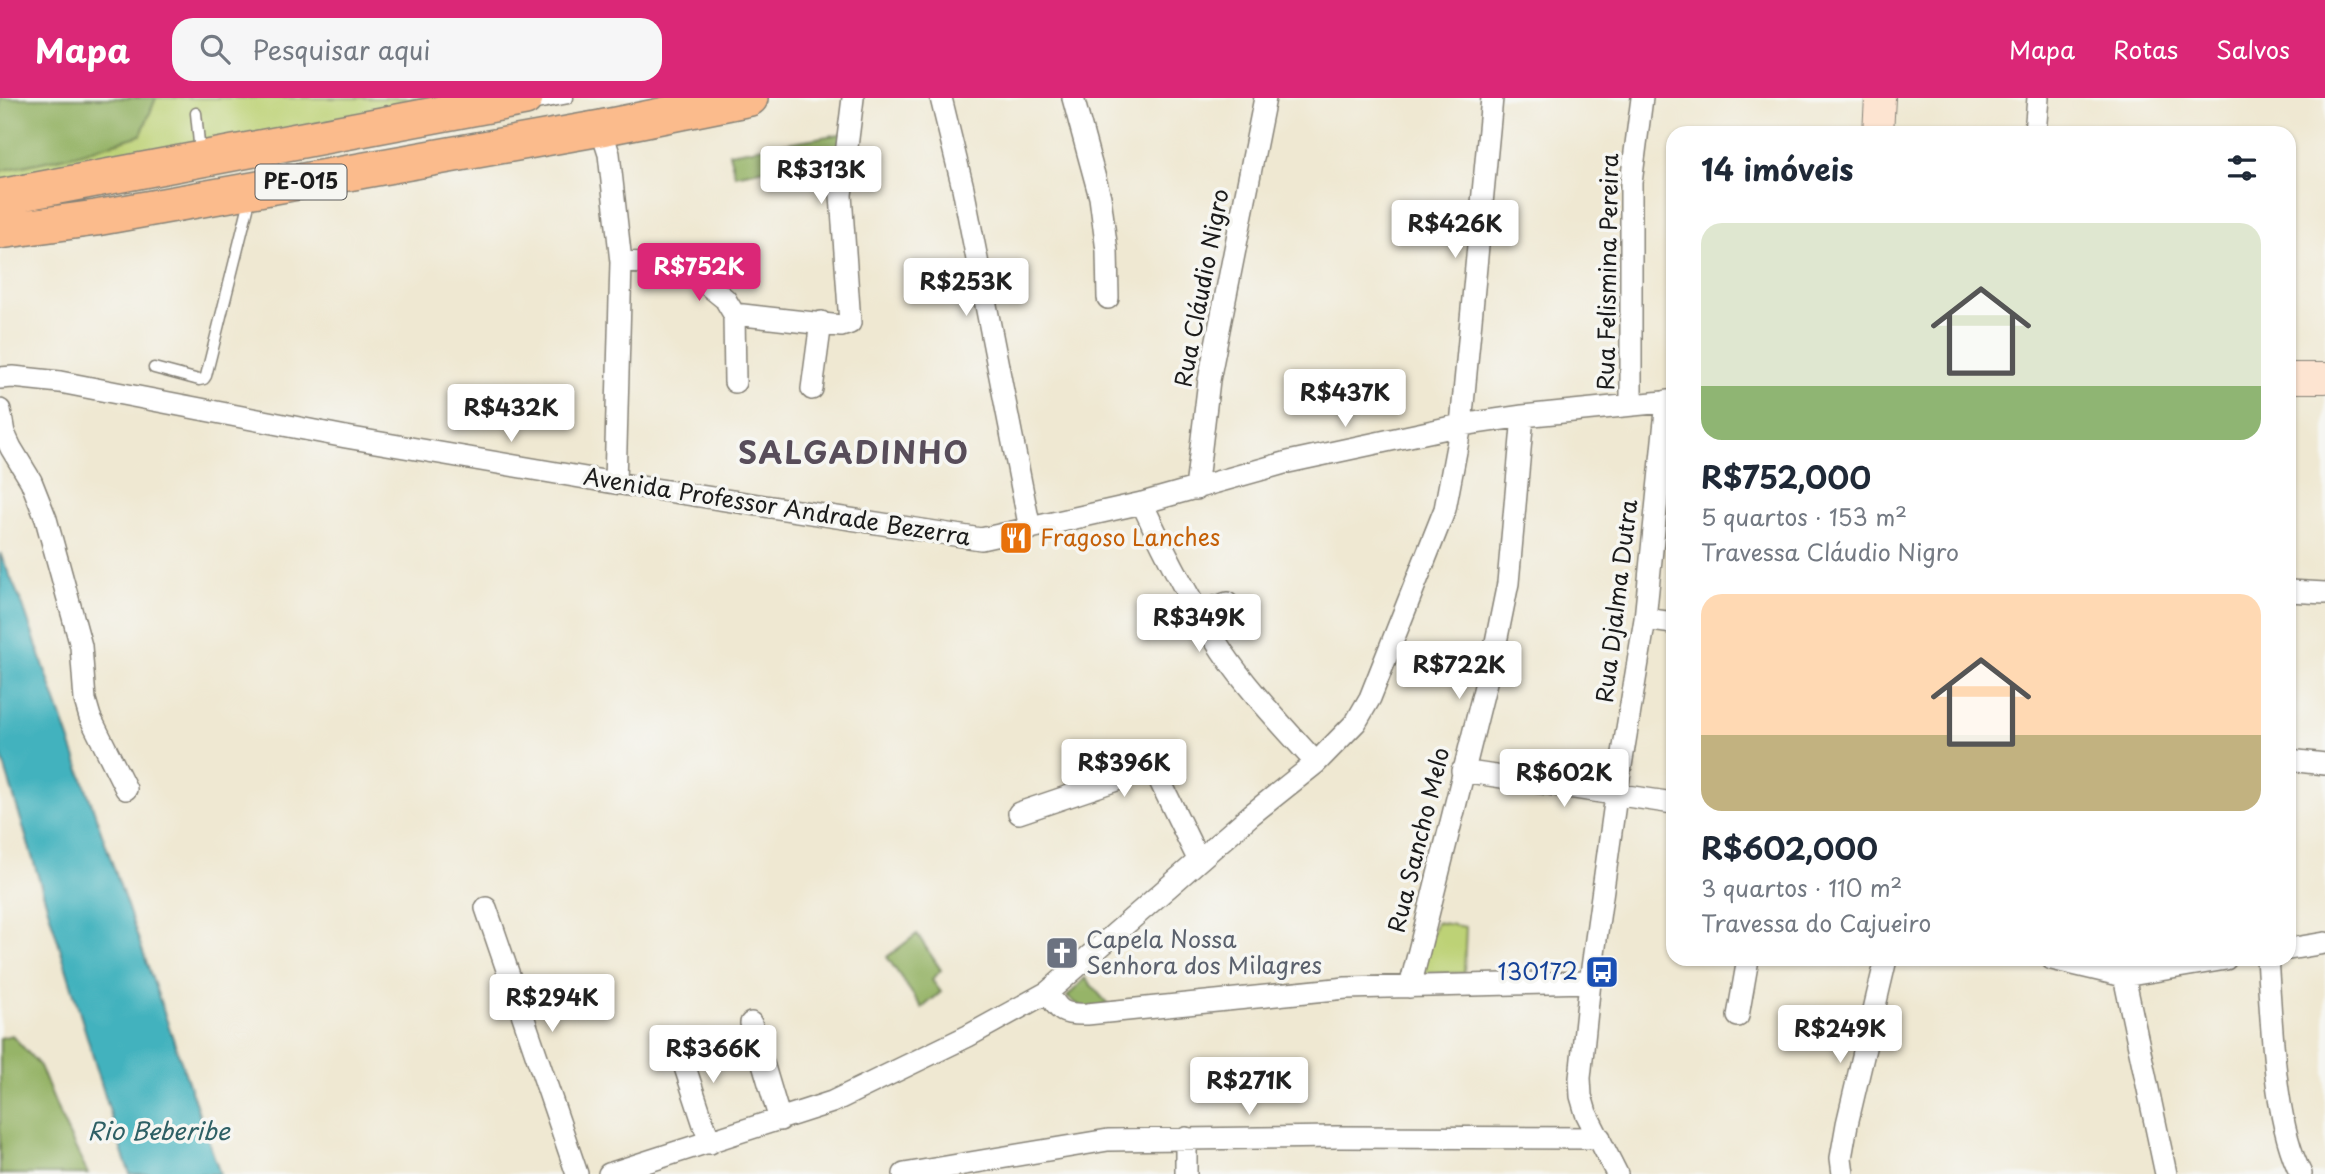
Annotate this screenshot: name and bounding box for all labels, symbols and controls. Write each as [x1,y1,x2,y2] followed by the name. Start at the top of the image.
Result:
[172,18,662,81] search box
[35,24,130,74] text: Mapa
[196,30,234,68] icon: search
[252,30,431,69] text: Pesquisar aqui
[2009,31,2075,67] text: Mapa
[2113,31,2178,67] text: Rotas
[2216,31,2290,67] text: Salvos
[764,146,878,206] pin: R$313K
[1701,146,1854,191] text: 14 imóveis
[2223,149,2261,187] icon: filters
[776,151,866,186] text: R$313K
[1587,153,1626,391] street label: Rua Felismina Pereira
[256,164,346,200] road number: PE-015
[1164,186,1237,390] street label: Rua Cláudio Nigro
[1398,200,1512,260] pin: R$426K
[1408,205,1502,240] text: R$426K
[642,244,756,303] pin: R$752K
[653,248,745,283] text: R$752K
[909,258,1023,318] pin: R$253K
[920,263,1012,298] text: R$253K
[1918,268,2044,394] icon: home
[1288,370,1402,429] pin: R$437K
[1300,374,1390,409] text: R$437K
[454,384,568,444] pin: R$432K
[463,389,559,424] text: R$432K
[738,429,970,474] district label: SALGADINHO
[1701,454,1871,499] text: R$752,000
[581,458,974,554] street label: Avenida Professor Andrade Bezerra
[1586,497,1645,704] street label: Rua Djalma Dutra
[1701,499,1907,534] text: 5 quartos · 153 m²
[997,519,1035,557] restaurant icon: Fragoso Lanches
[1040,519,1220,554] place label: Fragoso Lanches
[1701,534,1959,569] text: Travessa Cláudio Nigro
[1142,594,1256,654] pin: R$349K
[1153,599,1245,634] text: R$349K
[1918,639,2044,765] icon: home
[1402,642,1516,701] pin: R$722K
[1413,646,1505,681] text: R$722K
[1067,740,1181,799] pin: R$396K
[1378,743,1457,936] street label: Rua Sancho Melo
[1077,744,1171,779] text: R$396K
[1507,750,1621,809] pin: R$602K
[1516,754,1612,789] text: R$602K
[1701,825,1878,870] text: R$602,000
[1701,870,1902,905] text: 3 quartos · 110 m²
[1701,905,1931,940] text: Travessa do Cajueiro
[1086,921,1322,982] place label: Capela Nossa Senhora dos Milagres
[1043,934,1081,972] church icon: Capela Nossa Senhora dos Milagres
[1498,953,1578,988] place label: 130172
[1583,953,1621,991] bus stop icon: 130172
[495,974,609,1034] pin: R$294K
[506,979,598,1014] text: R$294K
[1783,1006,1897,1065] pin: R$249K
[1794,1010,1886,1045] text: R$249K
[656,1026,770,1085] pin: R$366K
[665,1030,761,1065] text: R$366K
[1192,1058,1306,1117] pin: R$271K
[1206,1062,1292,1097] text: R$271K
[88,1112,231,1148] water label: Rio Beberibe

